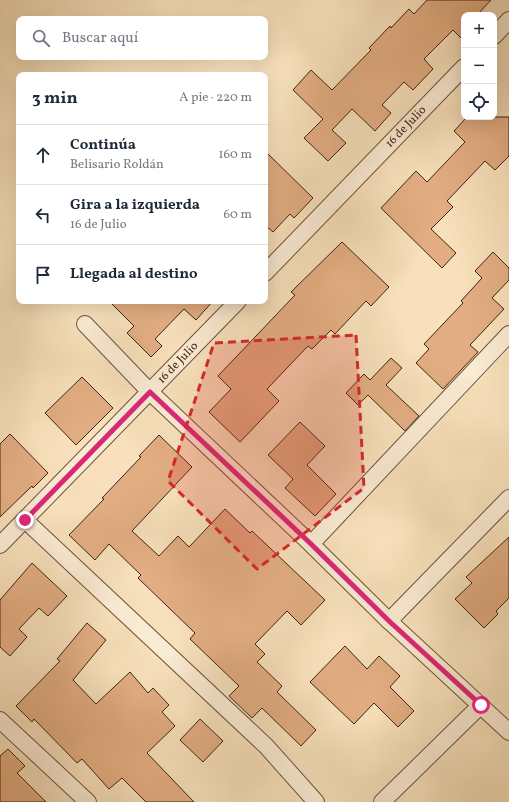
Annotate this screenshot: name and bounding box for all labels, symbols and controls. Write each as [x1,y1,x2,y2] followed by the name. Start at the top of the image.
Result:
[461,12,497,120] map controls
[461,12,497,48] button: +
[16,16,268,60] search box
[30,27,52,49] icon: search
[62,28,138,49] text: Buscar aquí
[461,48,497,84] button: −
[461,84,497,120] button: locate
[32,87,78,110] text: 3 min
[179,89,252,107] text: A pie · 220 m
[382,103,430,151] street label: 16 de Julio
[70,135,136,156] text: Continúa
[32,144,54,166] icon: ahead
[218,146,252,164] text: 160 m
[70,156,164,174] text: Belisario Roldán
[70,195,200,216] text: Gira a la izquierda
[32,204,54,226] icon: left
[224,206,252,224] text: 60 m
[70,216,127,234] text: 16 de Julio
[32,264,54,286] icon: arrive
[70,264,198,285] text: Llegada al destino
[154,339,202,387] street label: 16 de Julio
[16,511,34,529] route end
[472,696,490,714] route start

